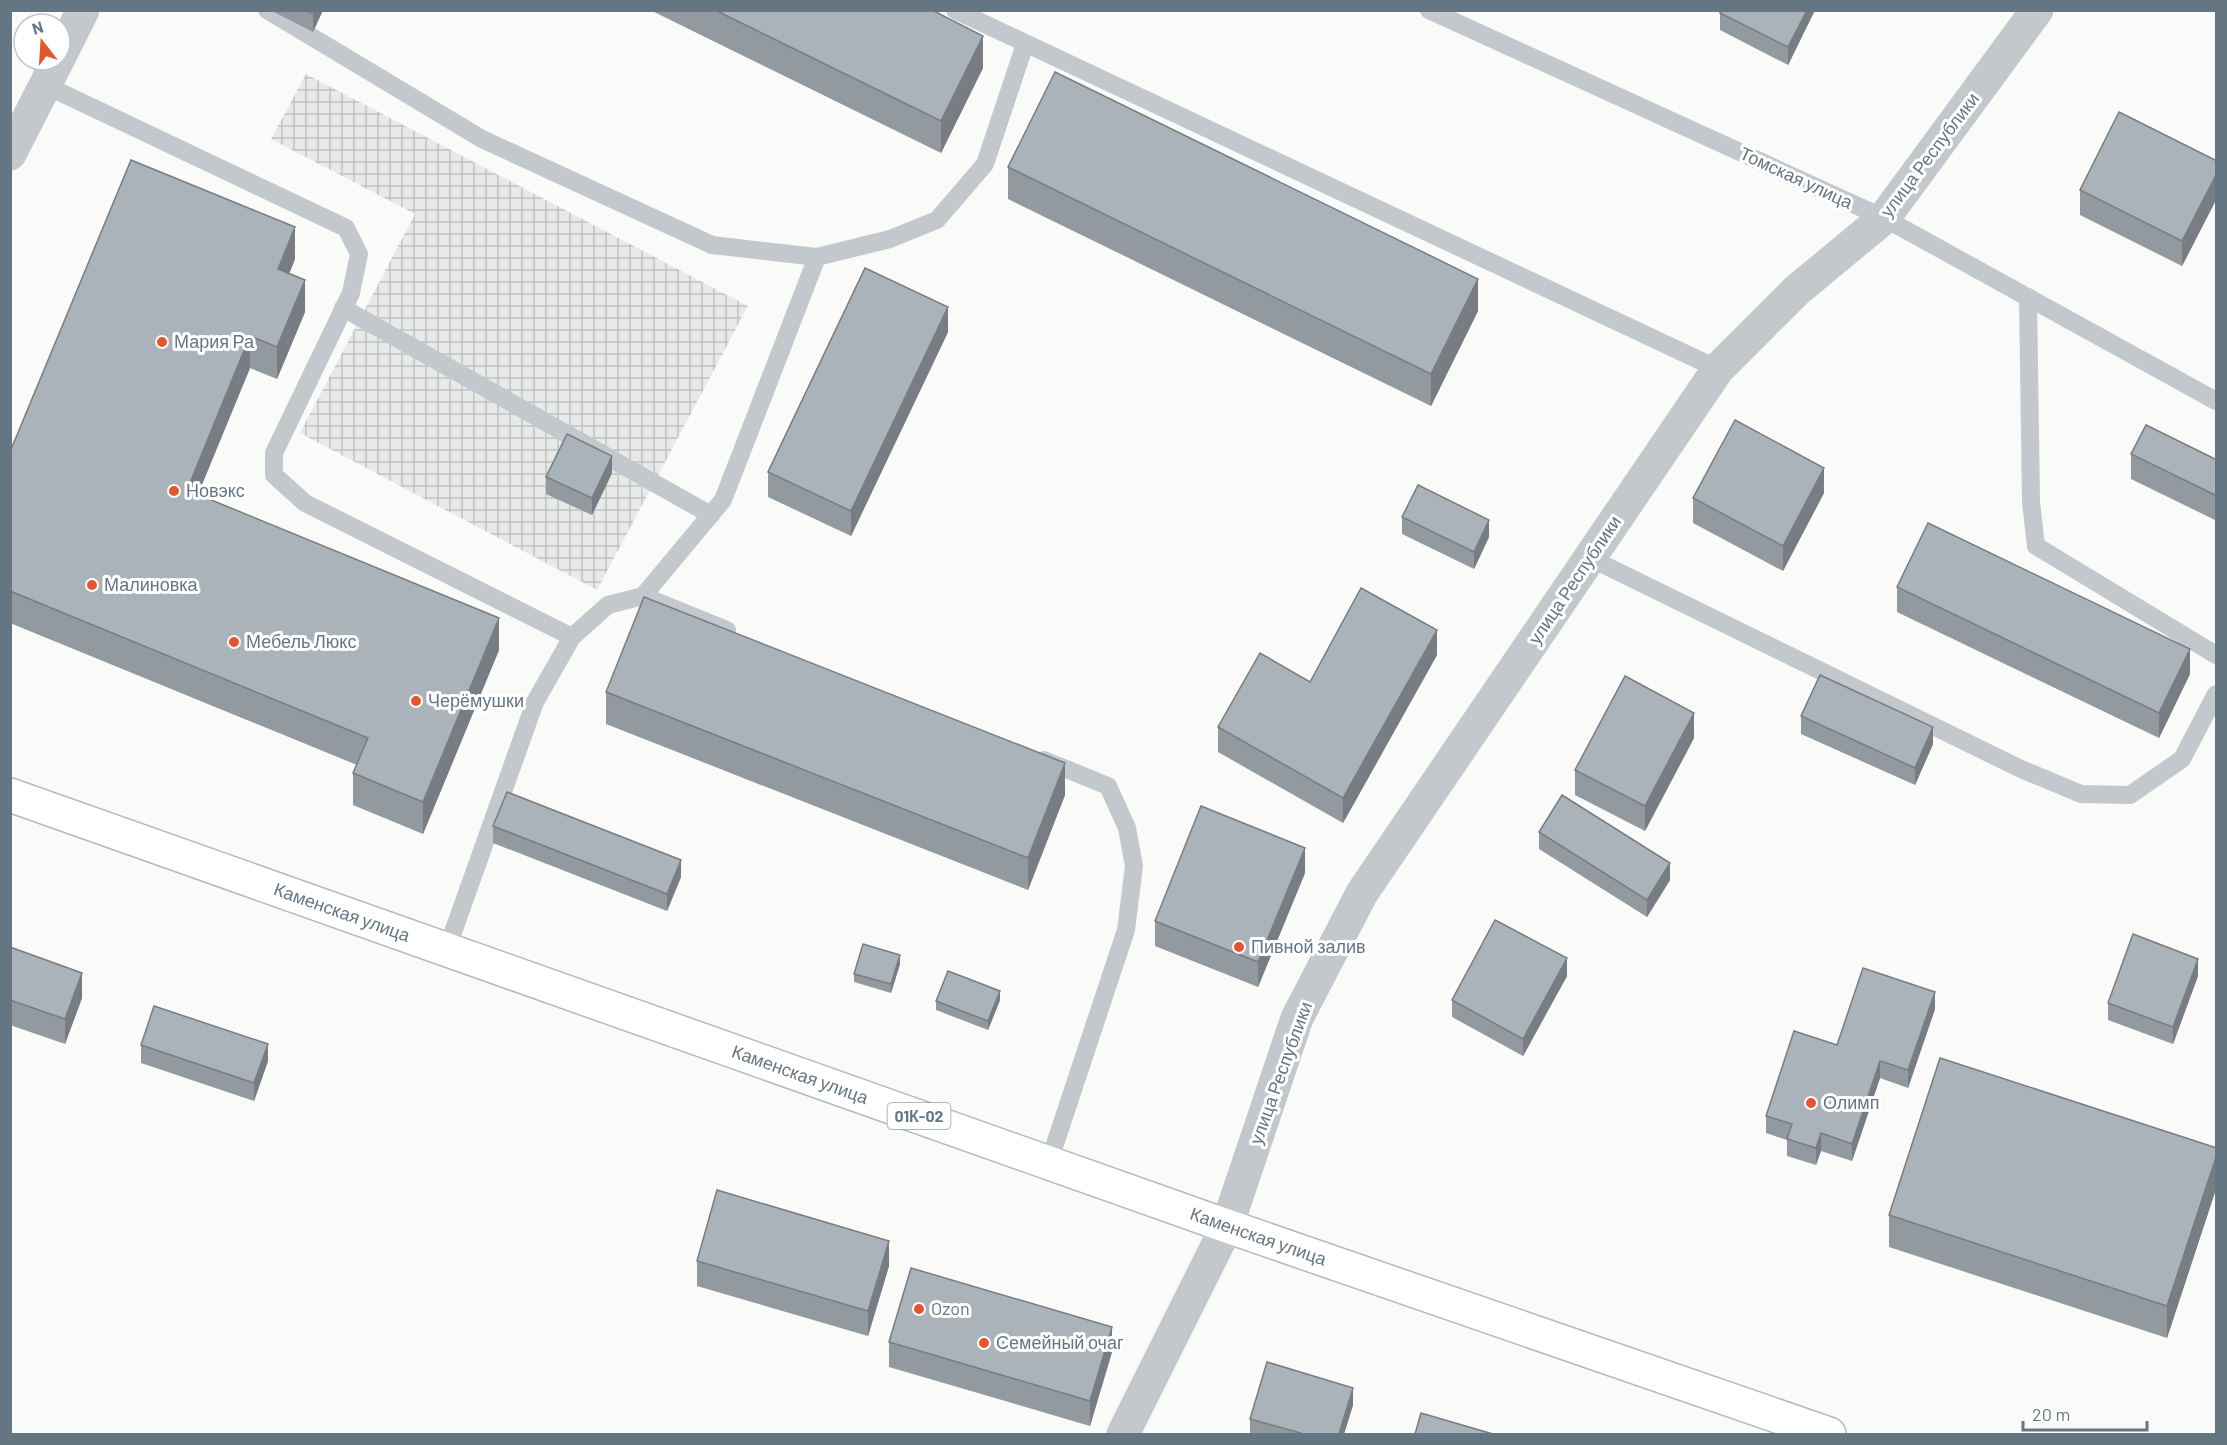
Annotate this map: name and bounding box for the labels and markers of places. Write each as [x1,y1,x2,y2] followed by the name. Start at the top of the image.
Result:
[174,330,255,352] place label: Мария Ра
[155,335,169,349] marker: Мария Ра
[186,479,245,501] place label: Новэкс
[167,484,181,498] marker: Новэкс
[104,573,199,595] place label: Малиновка
[85,578,99,592] marker: Малиновка
[246,630,356,652] place label: Мебель Люкс
[227,635,241,649] marker: Мебель Люкс
[428,689,524,711] place label: Черёмушки
[409,694,423,708] marker: Черёмушки
[1251,935,1366,957] place label: Пивной залив
[1232,940,1246,954] marker: Пивной залив
[1823,1091,1879,1113] place label: Олимп
[1804,1096,1818,1110] marker: Олимп
[931,1297,970,1319] place label: Ozon
[912,1302,926,1316] marker: Ozon
[996,1331,1124,1353] place label: Семейный очаг
[977,1336,991,1350] marker: Семейный очаг

